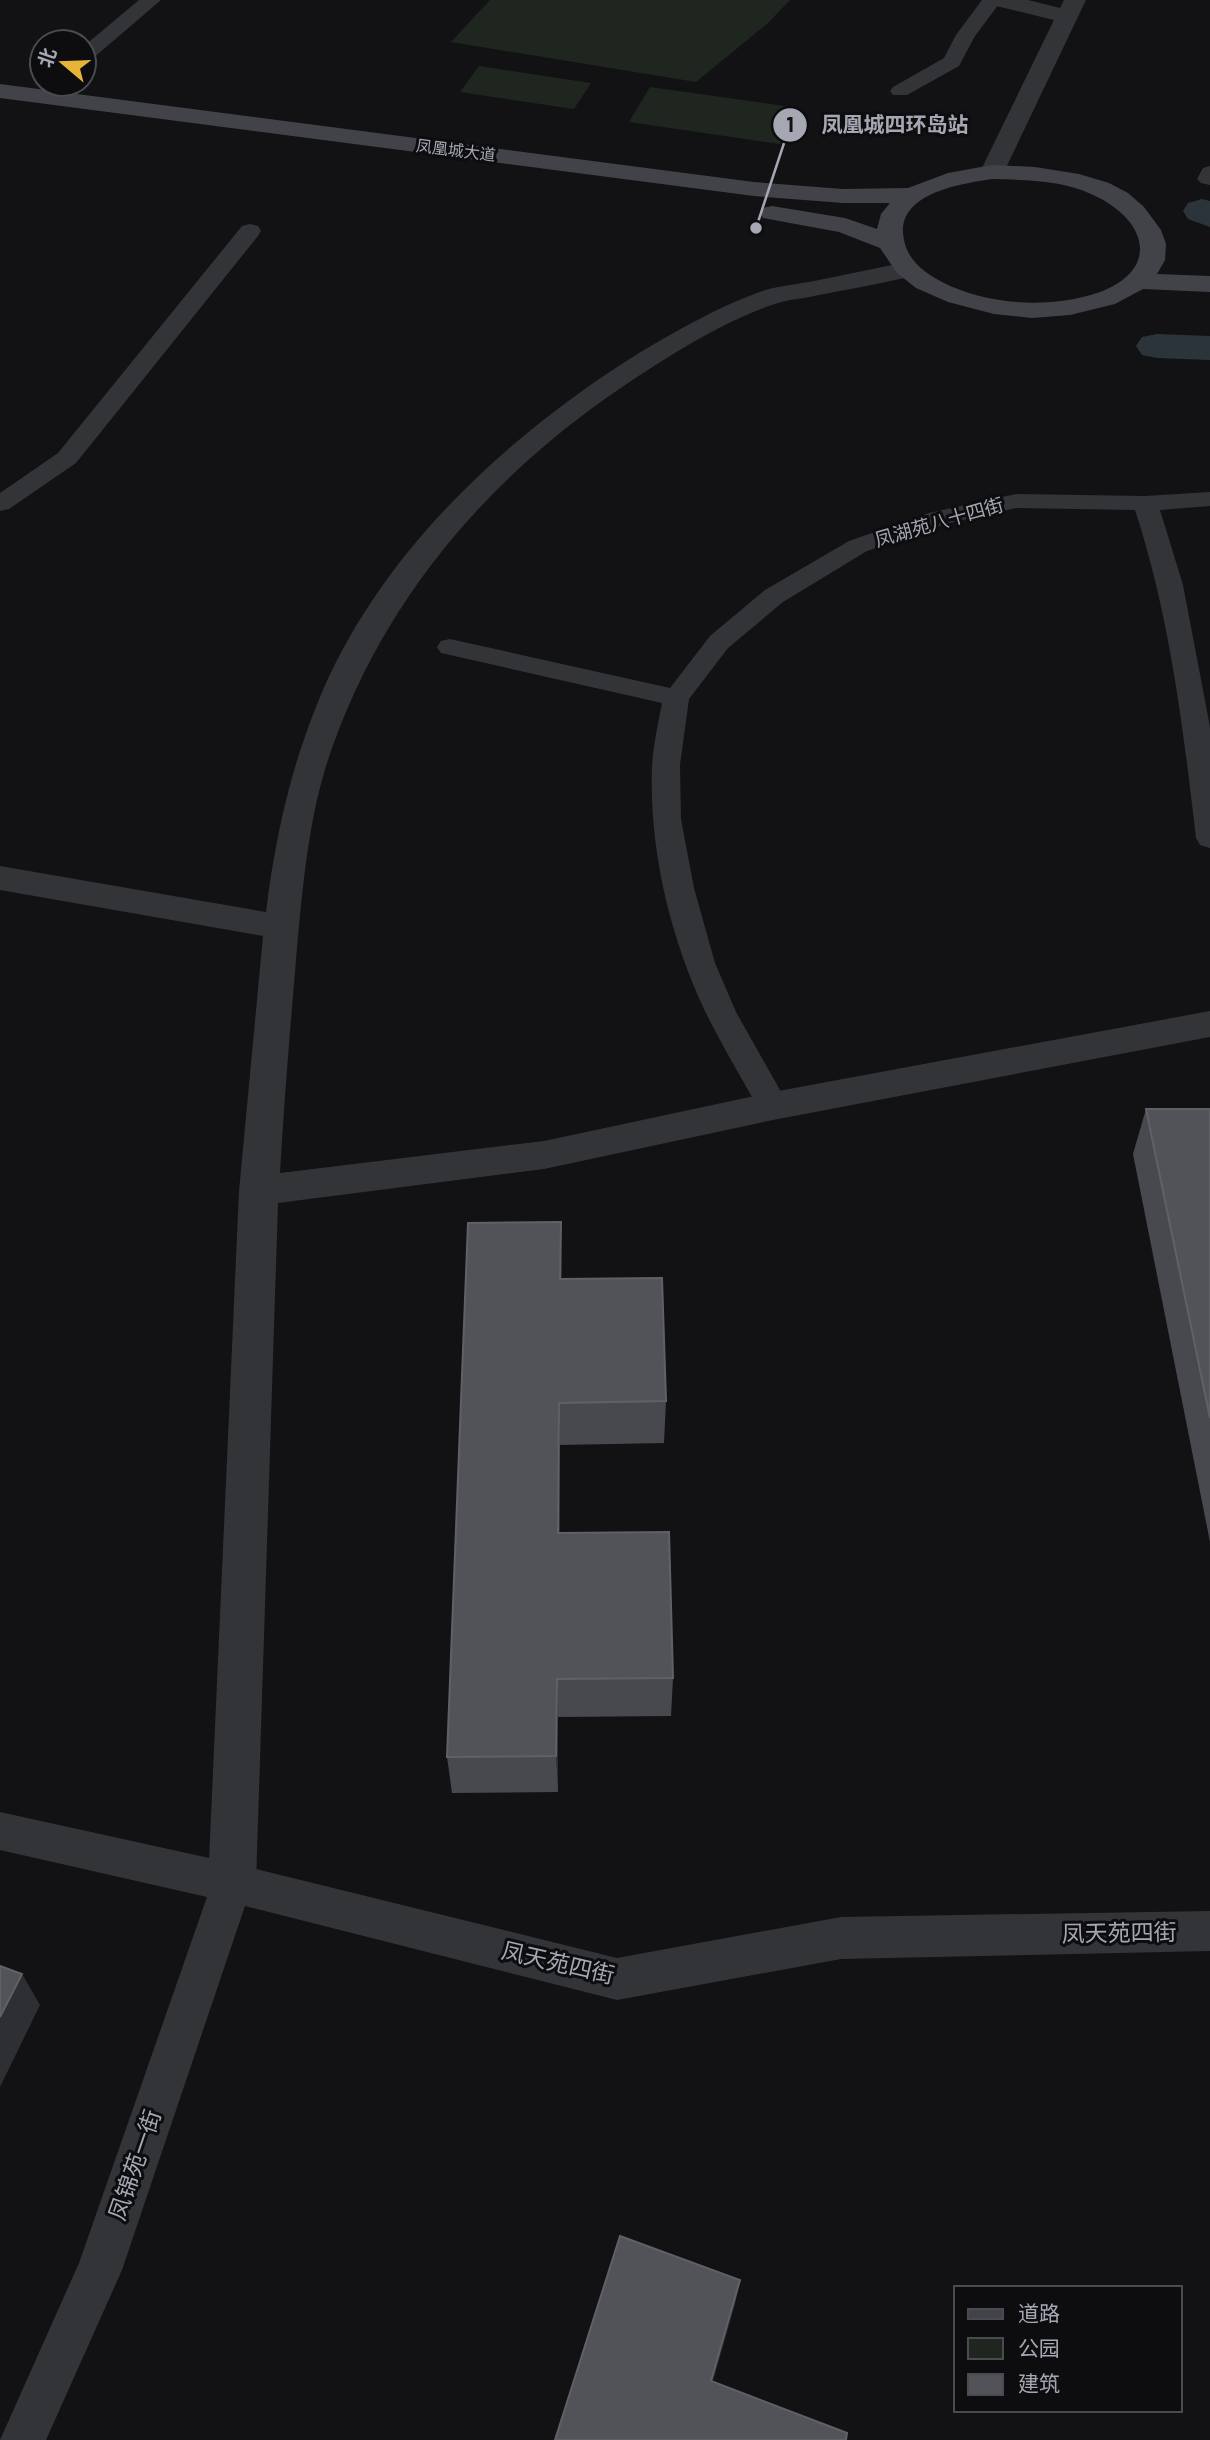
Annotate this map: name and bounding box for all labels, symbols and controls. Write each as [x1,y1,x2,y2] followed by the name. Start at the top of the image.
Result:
[28,28,98,98] north arrow
[32,45,60,70] text: 北
[772,104,982,146] callout: 凤凰城四环岛站
[786,111,794,136] text: 1
[822,111,969,136] text: 凤凰城四环岛站
[415,135,497,164] street label: 凤凰城大道
[872,492,1006,551] street label: 凤湖苑八十四街
[1061,1917,1177,1947] street label: 凤天苑四街
[499,1935,617,1989] street label: 凤天苑四街
[102,2106,166,2224] street label: 凤锦苑一街
[954,2286,1182,2412] legend
[1018,2300,1060,2325] text: 道路
[1018,2335,1060,2360] text: 公园
[1018,2370,1060,2395] text: 建筑

